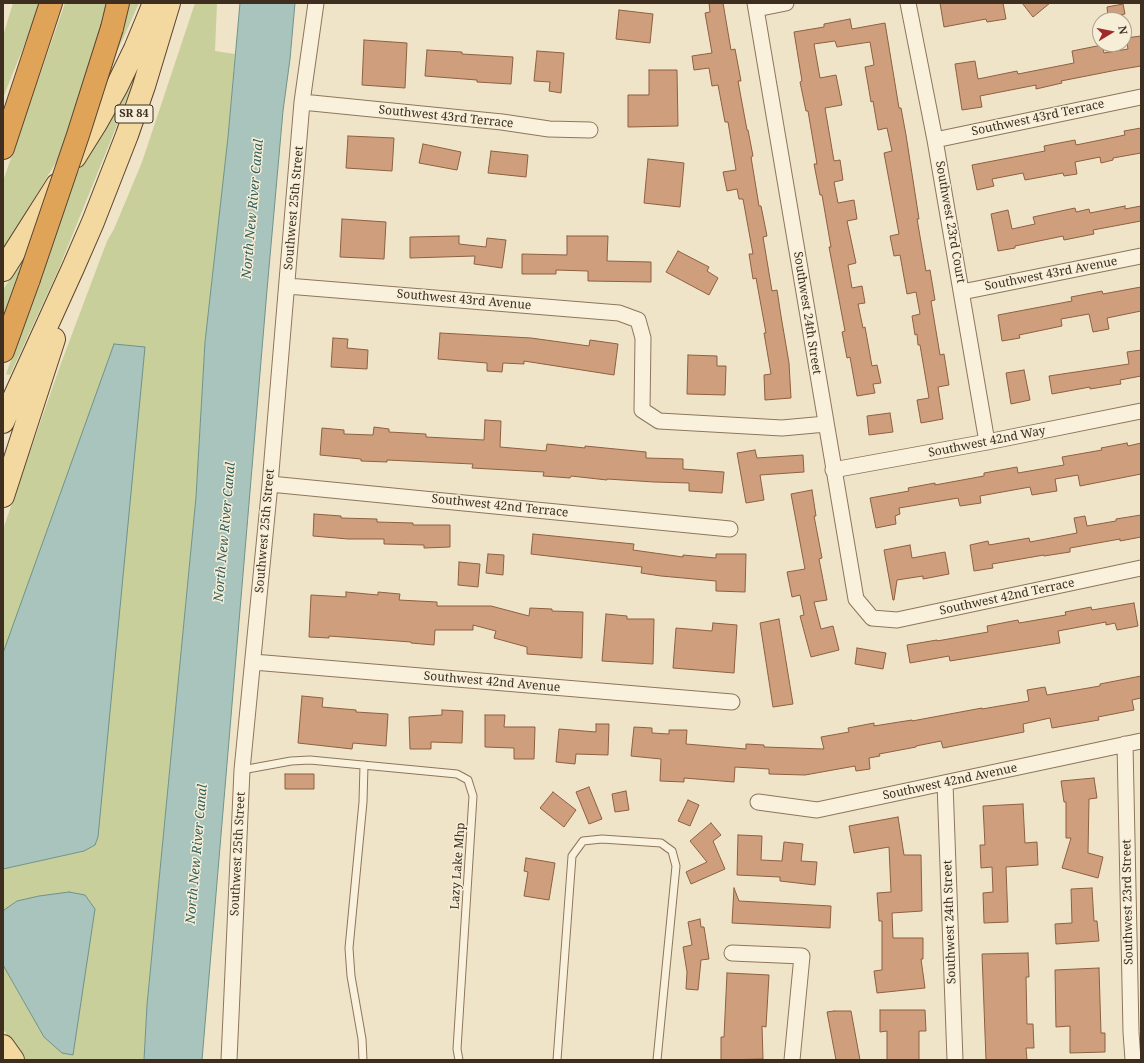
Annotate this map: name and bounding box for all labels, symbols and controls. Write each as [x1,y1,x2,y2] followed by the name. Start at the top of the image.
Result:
[1092,12,1132,52] north arrow
[1115,24,1131,36] text: N
[970,97,1106,139] street label: Southwest 43rd Terrace
[378,103,514,131] street label: Southwest 43rd Terrace
[115,105,153,123] road number: SR 84
[239,139,267,279] water label: North New River Canal
[281,145,307,271] street label: Southwest 25th Street
[932,160,968,284] street label: Southwest 23rd Court
[790,250,824,376] street label: Southwest 24th Street
[983,254,1119,294] street label: Southwest 43rd Avenue
[396,287,532,313] street label: Southwest 43rd Avenue
[927,424,1047,460] street label: Southwest 42nd Way
[211,462,239,602] water label: North New River Canal
[252,468,278,594] street label: Southwest 25th Street
[431,492,569,520] street label: Southwest 42nd Terrace
[938,576,1076,618] street label: Southwest 42nd Terrace
[423,669,561,695] street label: Southwest 42nd Avenue
[882,761,1018,803] street label: Southwest 42nd Avenue
[183,784,211,924] water label: North New River Canal
[228,792,248,916] street label: Southwest 25th Street
[448,822,468,910] street label: Lazy Lake Mhp
[1120,839,1136,965] street label: Southwest 23rd Street
[941,860,959,984] street label: Southwest 24th Street

